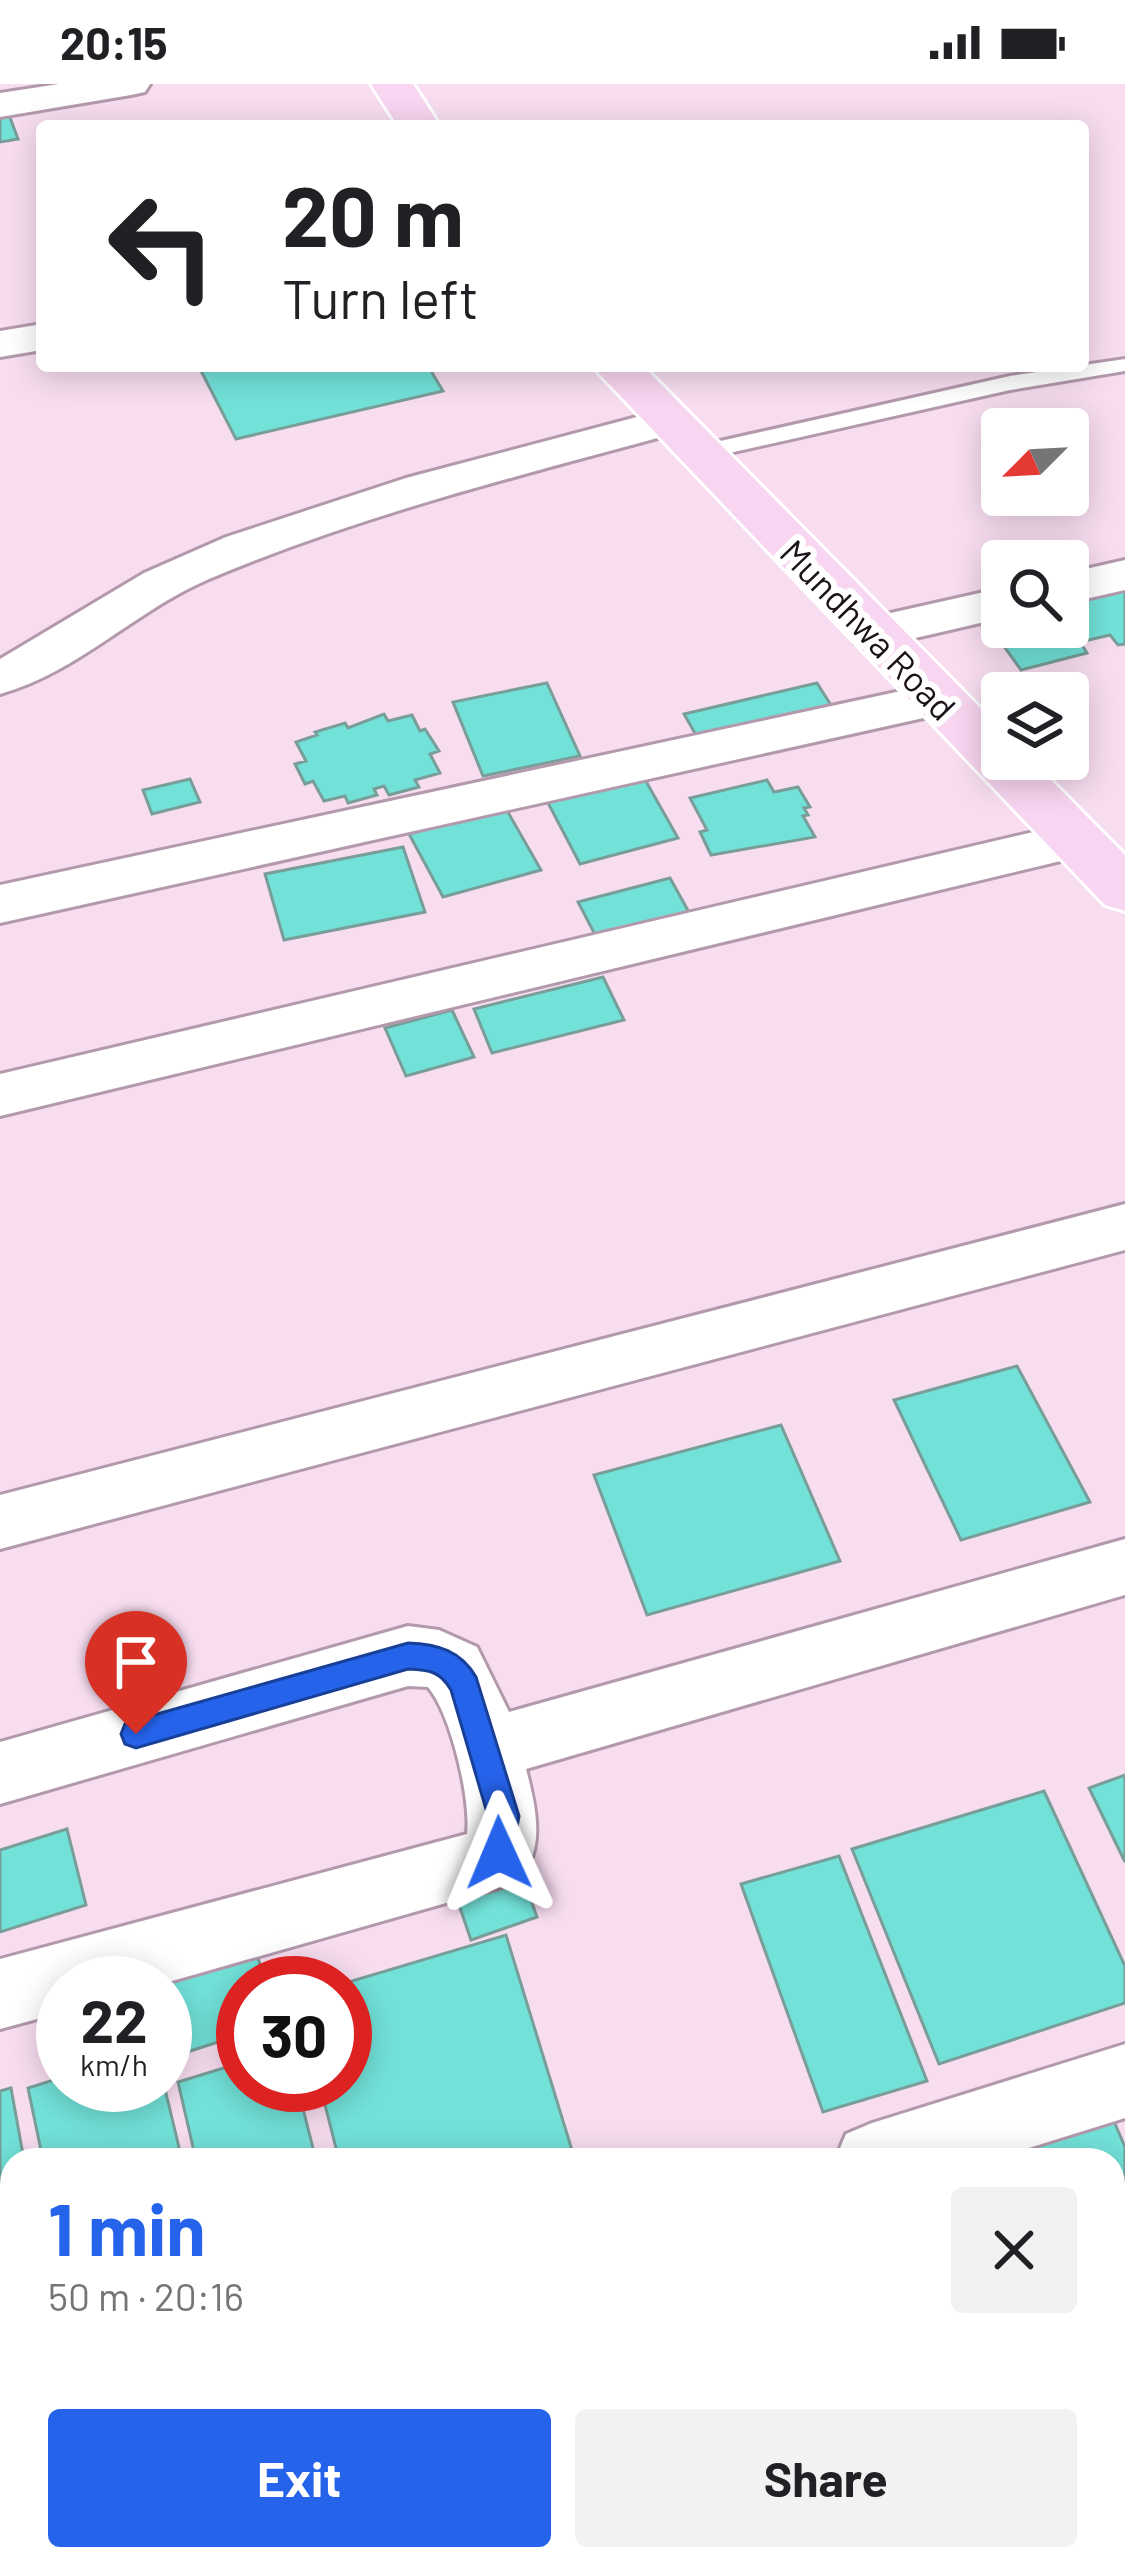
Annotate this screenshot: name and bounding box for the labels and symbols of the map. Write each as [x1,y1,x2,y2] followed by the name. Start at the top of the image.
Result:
[981,408,1089,516] north arrow
[772,530,966,728] street label: Mundhwa Road
[85,1611,187,1734] pin
[436,1790,562,1916] position arrow
[216,1956,372,2112] speed limit sign: 30

